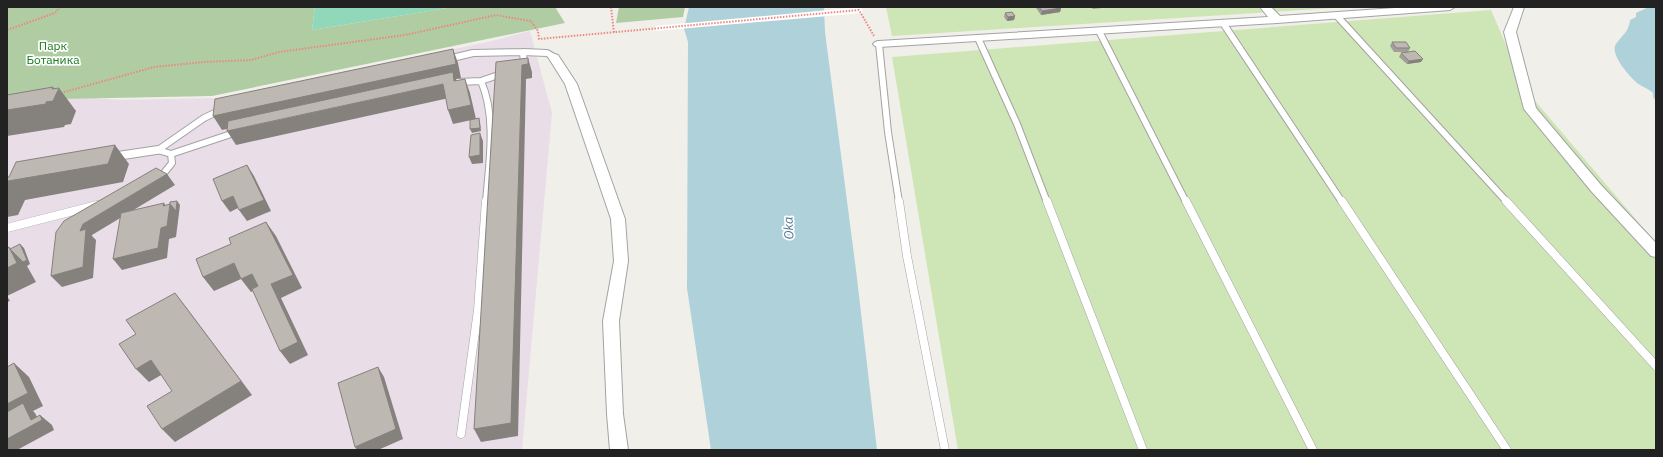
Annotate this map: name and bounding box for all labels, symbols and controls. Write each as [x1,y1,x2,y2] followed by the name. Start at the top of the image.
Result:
[26,38,80,67] park label: Парк Ботаника
[780,216,797,240] water label: Oka

